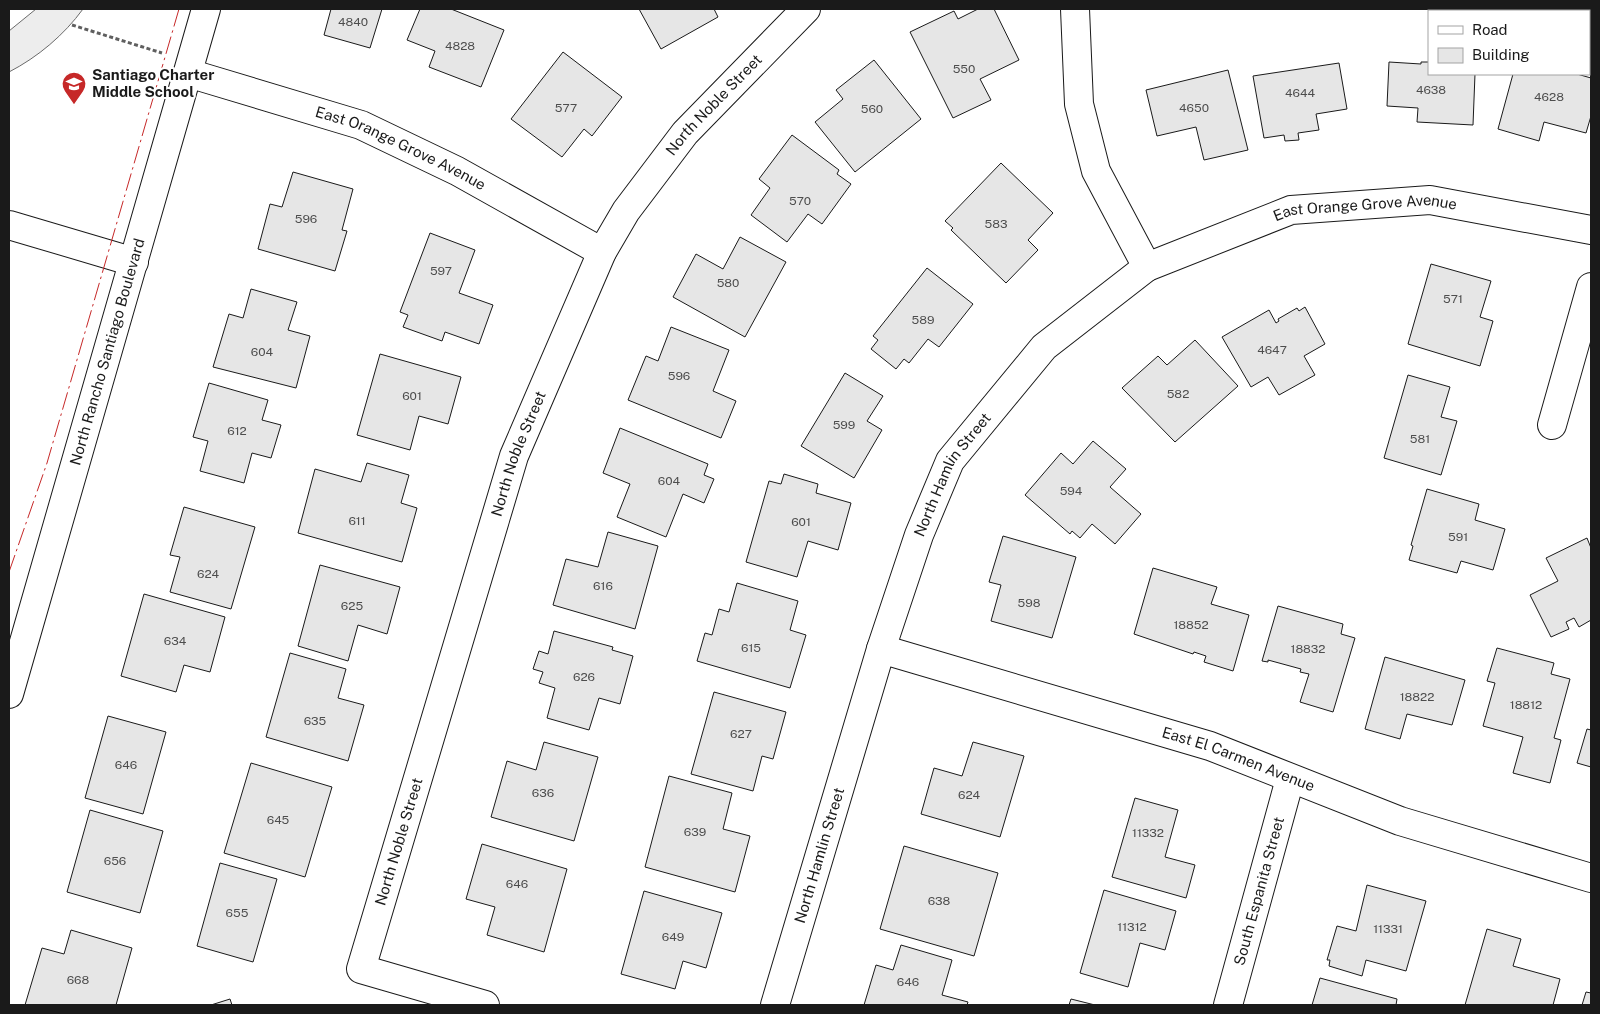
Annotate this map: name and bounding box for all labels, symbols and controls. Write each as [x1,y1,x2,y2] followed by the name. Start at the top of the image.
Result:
[1428,10,1590,75] legend
[338,15,368,29] house number: 4840
[1472,21,1508,38] text: Road
[445,39,475,53] house number: 4828
[1472,46,1530,63] text: Building
[662,51,765,159] street label: North Noble Street
[953,62,975,76] house number: 550
[92,66,214,100] place label: Santiago Charter Middle School
[61,71,87,105] school or university icon: Santiago Charter Middle School
[1416,83,1446,97] house number: 4638
[1285,86,1315,100] house number: 4644
[1534,90,1564,104] house number: 4628
[555,101,577,115] house number: 577
[1179,101,1209,115] house number: 4650
[861,102,883,116] house number: 560
[313,103,489,193] street label: East Orange Grove Avenue
[1271,191,1459,224] street label: East Orange Grove Avenue
[789,194,811,208] house number: 570
[295,212,317,226] house number: 596
[985,217,1007,231] house number: 583
[66,236,148,467] street label: North Rancho Santiago Boulevard
[430,264,452,278] house number: 597
[717,276,739,290] house number: 580
[1443,292,1463,306] house number: 571
[912,313,934,327] house number: 589
[1257,343,1287,357] house number: 4647
[251,345,274,359] house number: 604
[668,369,690,383] house number: 596
[1167,387,1189,401] house number: 582
[487,388,549,518] street label: North Noble Street
[402,389,422,403] house number: 601
[910,409,994,539] street label: North Hamlin Street
[833,418,855,432] house number: 599
[227,424,247,438] house number: 612
[1410,432,1430,446] house number: 581
[658,474,681,488] house number: 604
[1060,484,1083,498] house number: 594
[348,514,366,528] house number: 611
[791,515,811,529] house number: 601
[1448,530,1468,544] house number: 591
[197,567,220,581] house number: 624
[593,579,613,593] house number: 616
[1018,596,1041,610] house number: 598
[341,599,363,613] house number: 625
[1173,618,1209,632] house number: 18852
[164,634,187,648] house number: 634
[741,641,761,655] house number: 615
[1291,642,1325,656] house number: 18832
[573,670,595,684] house number: 626
[1400,690,1434,704] house number: 18822
[1510,698,1542,712] house number: 18812
[304,714,327,728] house number: 635
[1160,723,1317,794] street label: East El Carmen Avenue
[730,727,752,741] house number: 627
[115,758,137,772] house number: 646
[371,776,426,907] street label: North Noble Street
[791,785,847,925] street label: North Hamlin Street
[532,786,554,800] house number: 636
[958,788,981,802] house number: 624
[267,813,290,827] house number: 645
[1230,815,1287,967] street label: South Espanita Street
[684,825,706,839] house number: 639
[1132,826,1164,840] house number: 11332
[104,854,126,868] house number: 656
[506,877,528,891] house number: 646
[928,894,951,908] house number: 638
[226,906,249,920] house number: 655
[1117,920,1147,934] house number: 11312
[1373,922,1403,936] house number: 11331
[662,930,684,944] house number: 649
[67,973,90,987] house number: 668
[897,975,919,989] house number: 646

